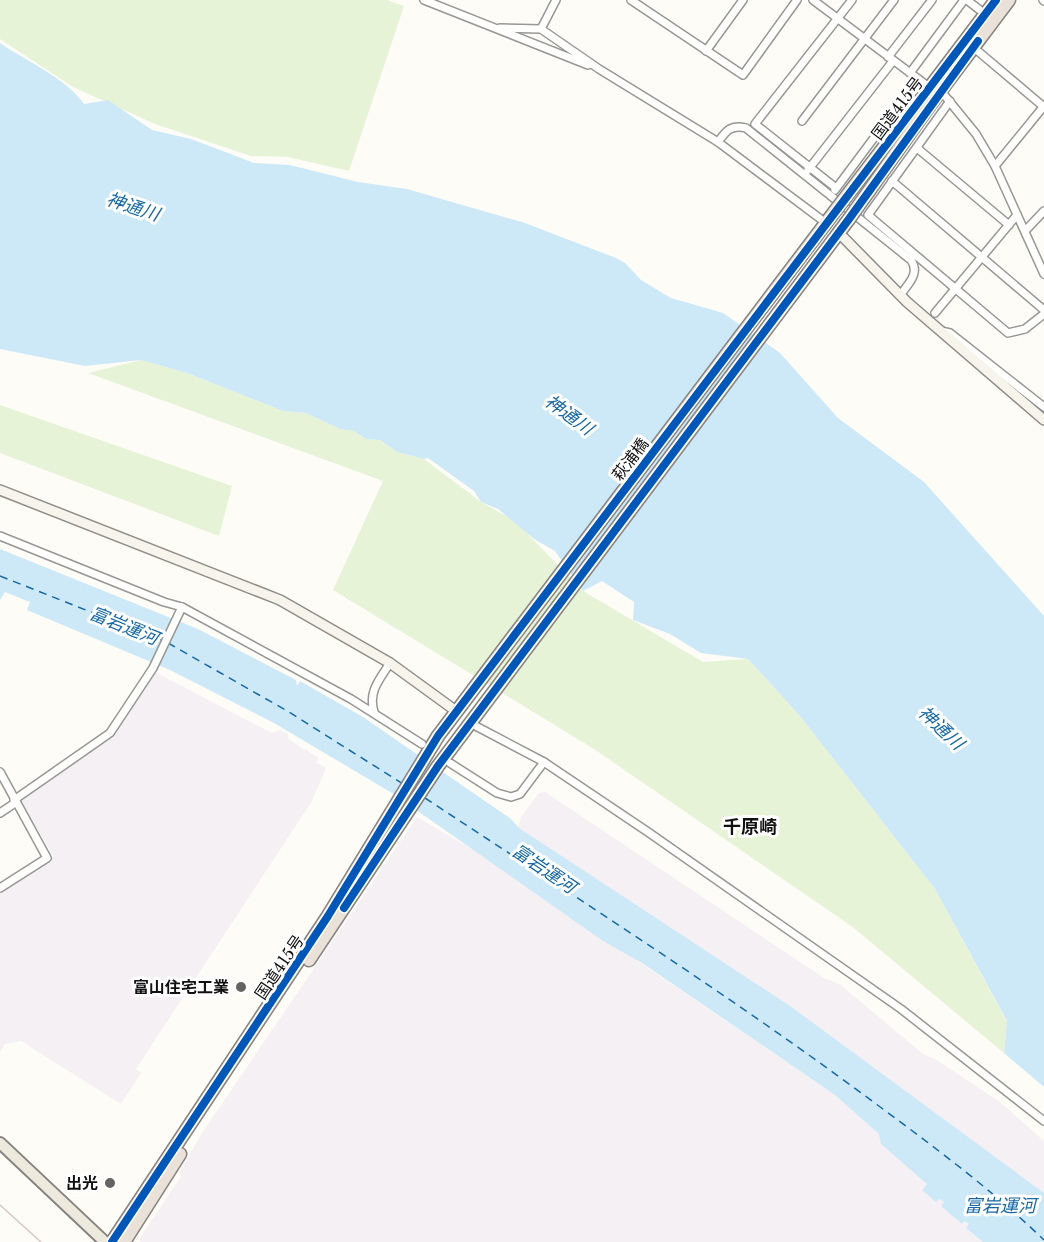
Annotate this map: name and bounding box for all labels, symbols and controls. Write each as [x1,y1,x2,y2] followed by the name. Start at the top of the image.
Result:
[867,73,927,143] street label: 国道415号
[104,188,164,226] water label: 神通川
[541,390,599,441] water label: 神通川
[608,434,652,484] street label: 萩浦橋
[87,602,164,651] water label: 富岩運河
[914,702,970,756] water label: 神通川
[723,816,777,838] district label: 千原崎
[508,840,582,900] water label: 富岩運河
[250,931,308,1003] street label: 国道415号
[133,977,229,997] place label: 富山住宅工業
[234,980,248,994] marker: 富山住宅工業
[66,1173,98,1193] place label: 出光
[103,1176,117,1190] marker: 出光
[964,1195,1039,1217] water label: 富岩運河

